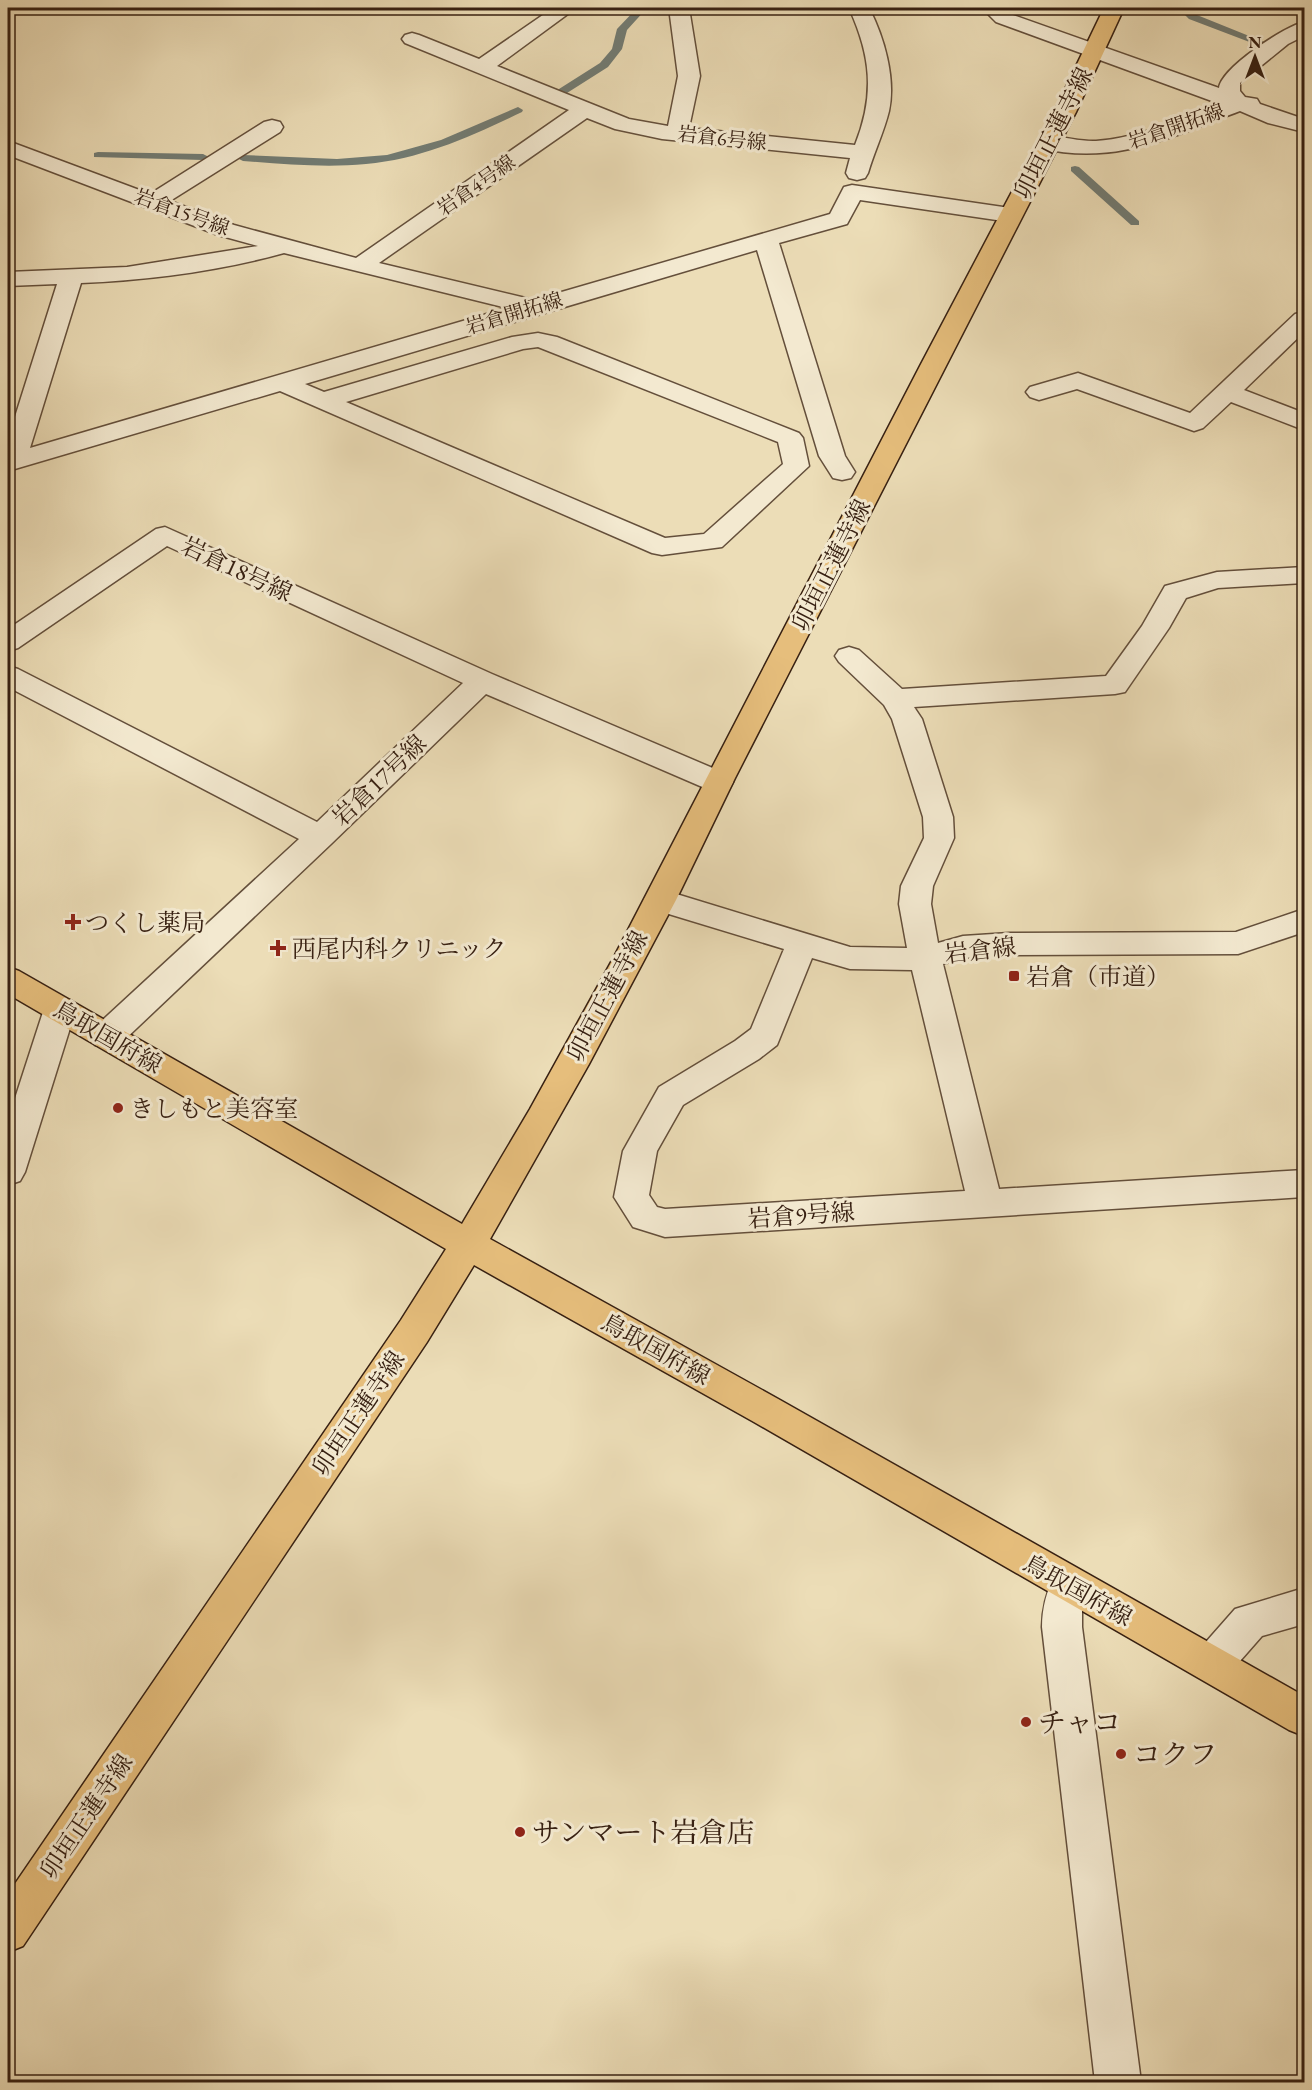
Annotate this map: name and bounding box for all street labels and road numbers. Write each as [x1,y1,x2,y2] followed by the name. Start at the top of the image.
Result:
[1007,62,1099,204] street label: 卯垣正蓮寺線
[1124,97,1228,155] street label: 岩倉開拓線
[676,120,768,156] street label: 岩倉6号線
[432,149,520,221] street label: 岩倉4号線
[131,183,233,241] street label: 岩倉15号線
[462,286,566,340] street label: 岩倉開拓線
[785,494,877,636] street label: 卯垣正蓮寺線
[177,530,297,608] street label: 岩倉18号線
[325,728,433,832] street label: 岩倉17号線
[560,925,654,1067] street label: 卯垣正蓮寺線
[942,930,1018,970] street label: 岩倉線
[48,994,168,1080] street label: 鳥取国府線
[746,1196,856,1234] street label: 岩倉9号線
[596,1306,716,1392] street label: 鳥取国府線
[305,1345,411,1481] street label: 卯垣正蓮寺線
[1018,1547,1138,1633] street label: 鳥取国府線
[33,1748,139,1884] street label: 卯垣正蓮寺線

